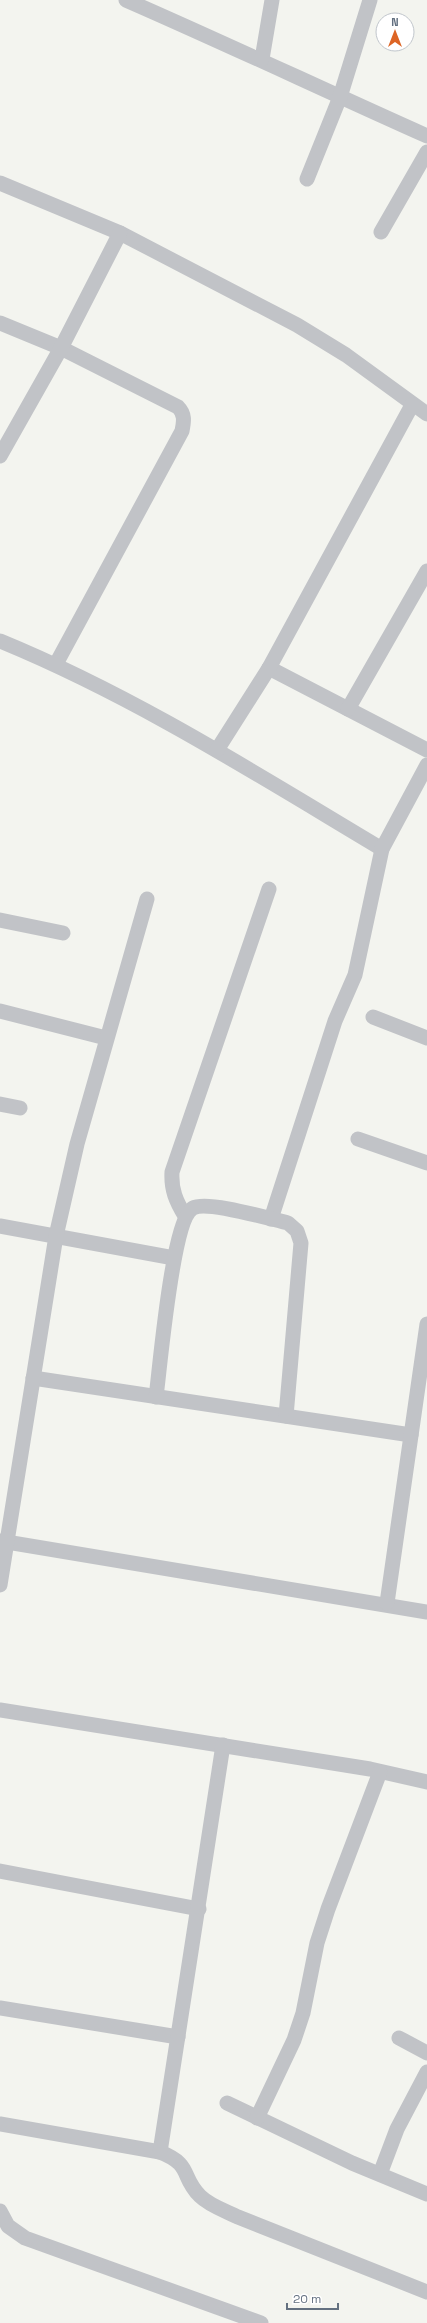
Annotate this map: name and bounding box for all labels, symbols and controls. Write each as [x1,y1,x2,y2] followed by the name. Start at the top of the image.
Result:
[375,12,415,52] north arrow
[391,15,399,29] text: N
[287,2285,338,2311] scale bar
[293,2291,321,2307] text: 20 m

